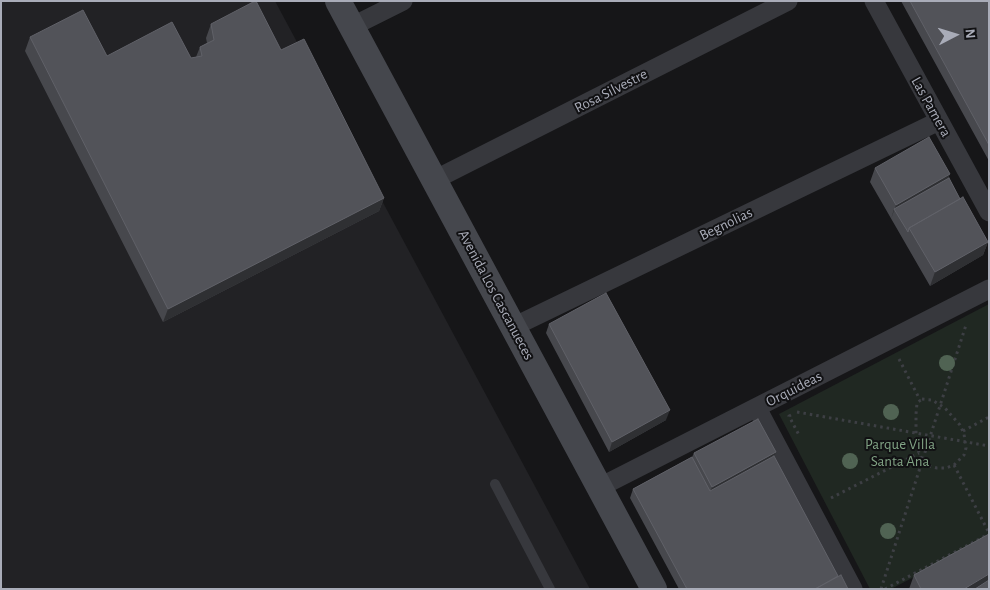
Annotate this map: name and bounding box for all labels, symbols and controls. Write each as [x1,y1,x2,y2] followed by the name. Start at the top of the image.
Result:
[930,10,980,60] north arrow
[963,28,977,39] text: N
[571,65,651,117] street label: Rosa Silvestre
[907,74,955,140] street label: Las Pamera
[696,203,756,245] street label: Begnolias
[454,227,538,363] street label: Avenida Los Cascanueces
[763,367,825,411] street label: Orquideas
[865,435,935,470] park label: Parque Villa Santa Ana

